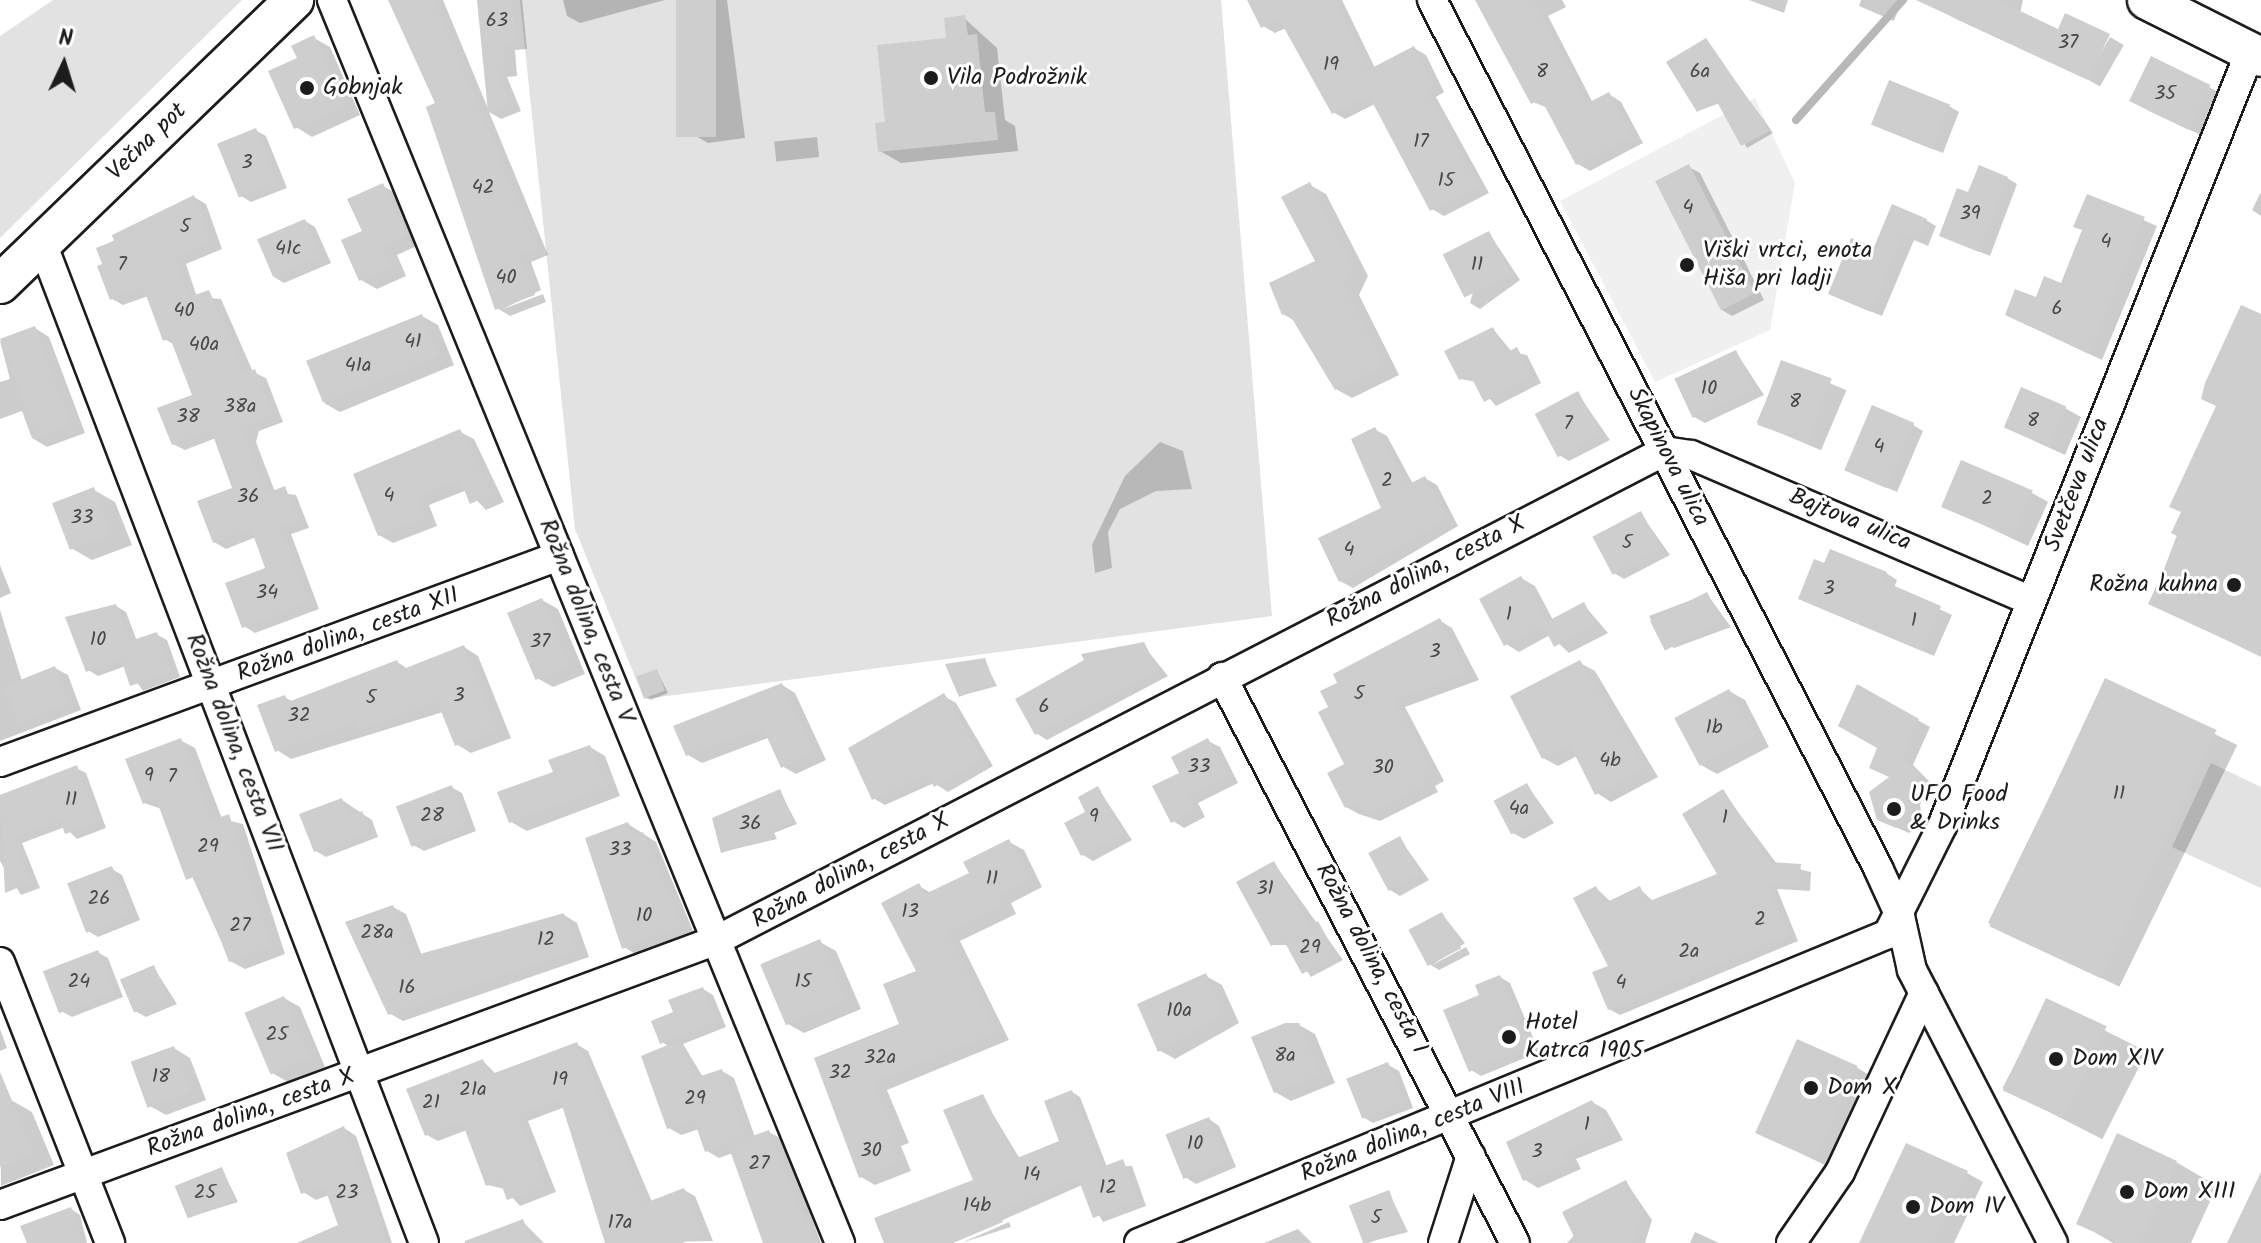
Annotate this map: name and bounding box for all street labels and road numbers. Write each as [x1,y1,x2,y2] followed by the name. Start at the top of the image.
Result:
[101,97,193,187] street label: Večna pot
[1621,383,1715,531] street label: Skapinova ulica
[2038,414,2116,556] street label: Svetčeva ulica
[1785,483,1915,557] street label: Bajtova ulica
[1322,509,1530,635] street label: Rožna dolina, cesta X
[532,515,640,727] street label: Rožna dolina, cesta V
[233,581,463,689] street label: Rožna dolina, cesta XII
[179,630,289,856] street label: Rožna dolina, cesta VII
[747,807,955,935] street label: Rožna dolina, cesta X
[1309,859,1433,1059] street label: Rožna dolina, cesta I
[143,1062,359,1164] street label: Rožna dolina, cesta X
[1297,1073,1529,1189] street label: Rožna dolina, cesta VIII

